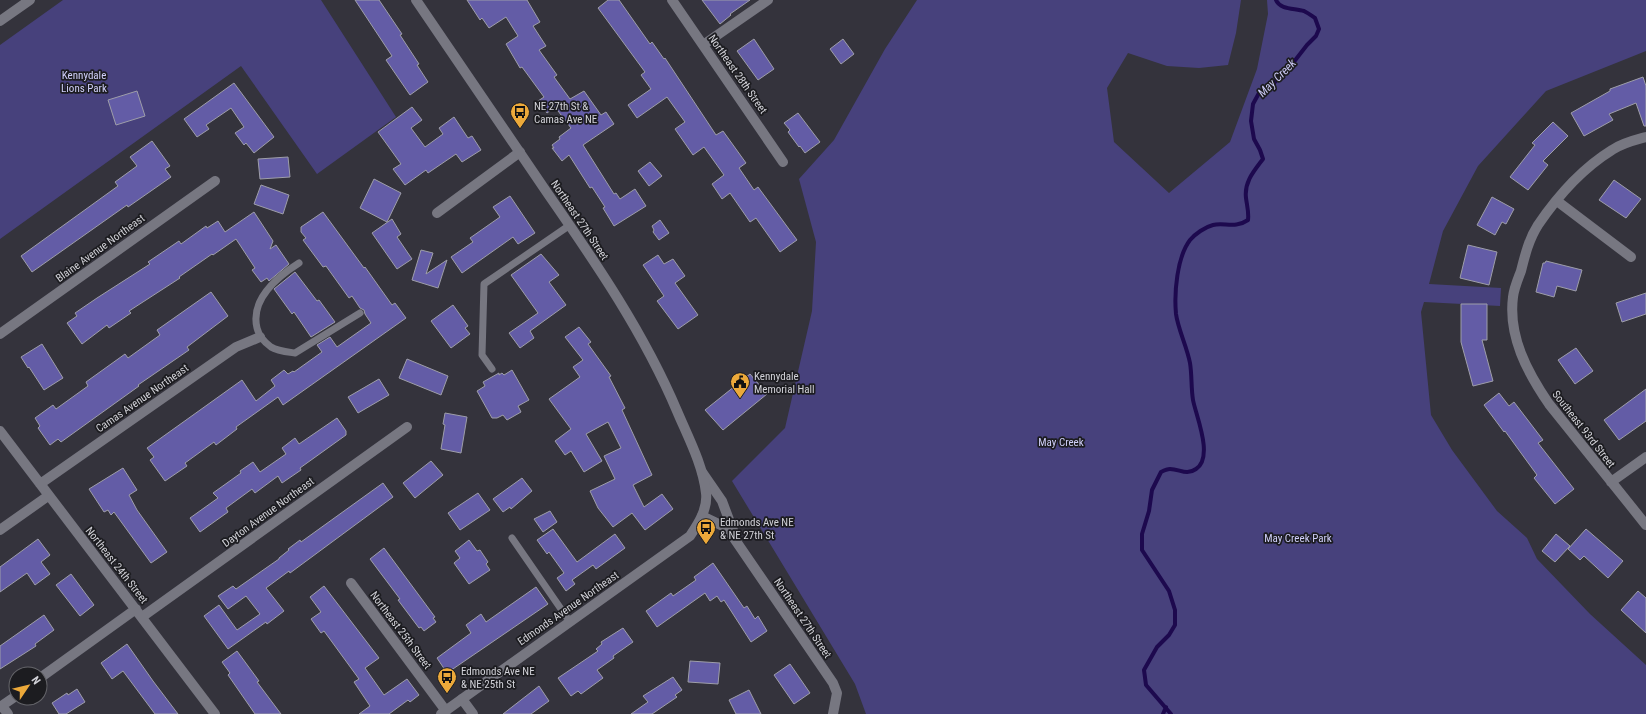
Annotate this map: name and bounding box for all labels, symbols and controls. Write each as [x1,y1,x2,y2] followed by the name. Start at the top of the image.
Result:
[705,32,770,116] street label: Northeast 28th Street
[1255,56,1299,100] water label: May Creek
[61,69,107,95] park label: Kennydale Lions Park
[534,100,598,126] place label: NE 27th St & Camas Ave NE
[509,101,531,129] bus stop icon: NE 27th St & Camas Ave NE
[548,178,611,263] street label: Northeast 27th Street
[53,212,147,285] street label: Blaine Avenue Northeast
[93,362,191,435] street label: Camas Avenue Northeast
[754,370,815,396] place label: Kennydale Memorial Hall
[729,371,751,399] public building icon: Kennydale Memorial Hall
[1549,388,1618,470] street label: Southeast 93rd Street
[1038,436,1084,449] park label: May Creek
[220,475,317,550] street label: Dayton Avenue Northeast
[720,516,794,542] place label: Edmonds Ave NE & NE 27th St
[695,517,717,545] bus stop icon: Edmonds Ave NE & NE 27th St
[83,524,151,606] street label: Northeast 24th Street
[1264,532,1332,545] park label: May Creek Park
[515,569,621,648] street label: Edmonds Avenue Northeast
[771,576,834,661] street label: Northeast 27th Street
[367,589,434,672] street label: Northeast 25th Street
[461,665,535,691] place label: Edmonds Ave NE & NE 25th St
[8,666,48,706] north arrow
[436,666,458,694] bus stop icon: Edmonds Ave NE & NE 25th St
[29,674,43,687] text: N

